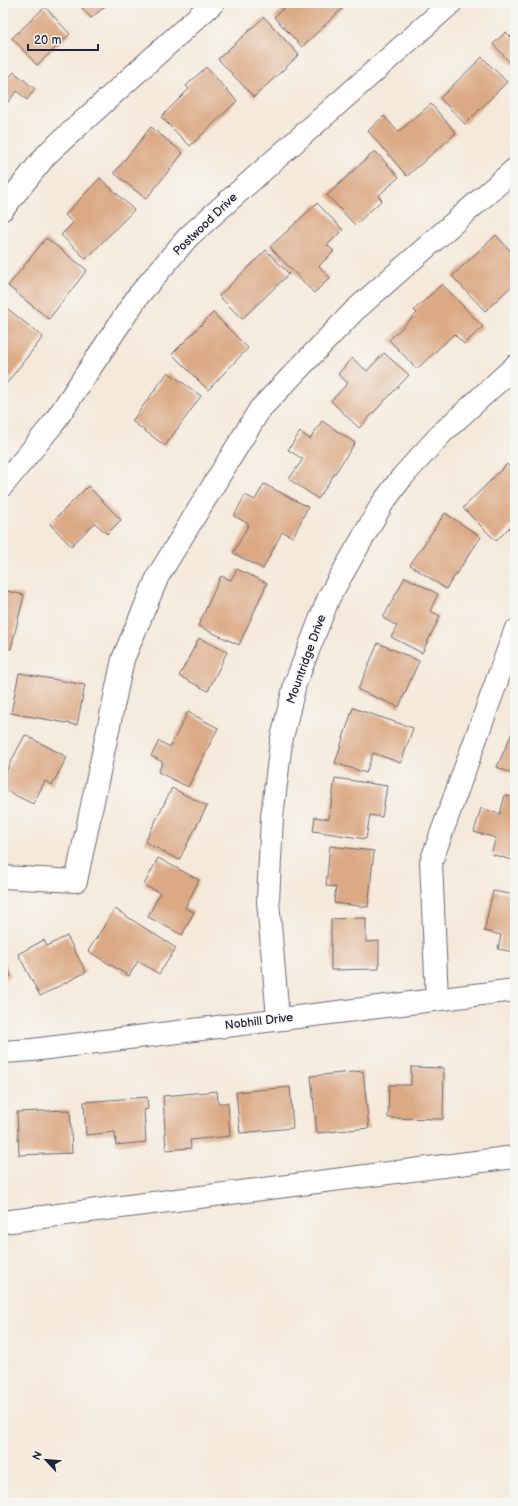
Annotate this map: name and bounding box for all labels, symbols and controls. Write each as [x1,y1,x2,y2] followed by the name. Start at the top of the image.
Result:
[28,26,98,52] scale bar
[34,33,61,48] text: 20 m
[170,190,241,259] street label: Postwood Drive
[283,613,330,706] street label: Mountridge Drive
[224,1010,294,1033] street label: Nobhill Drive
[26,1440,66,1480] north arrow
[30,1449,45,1462] text: N

